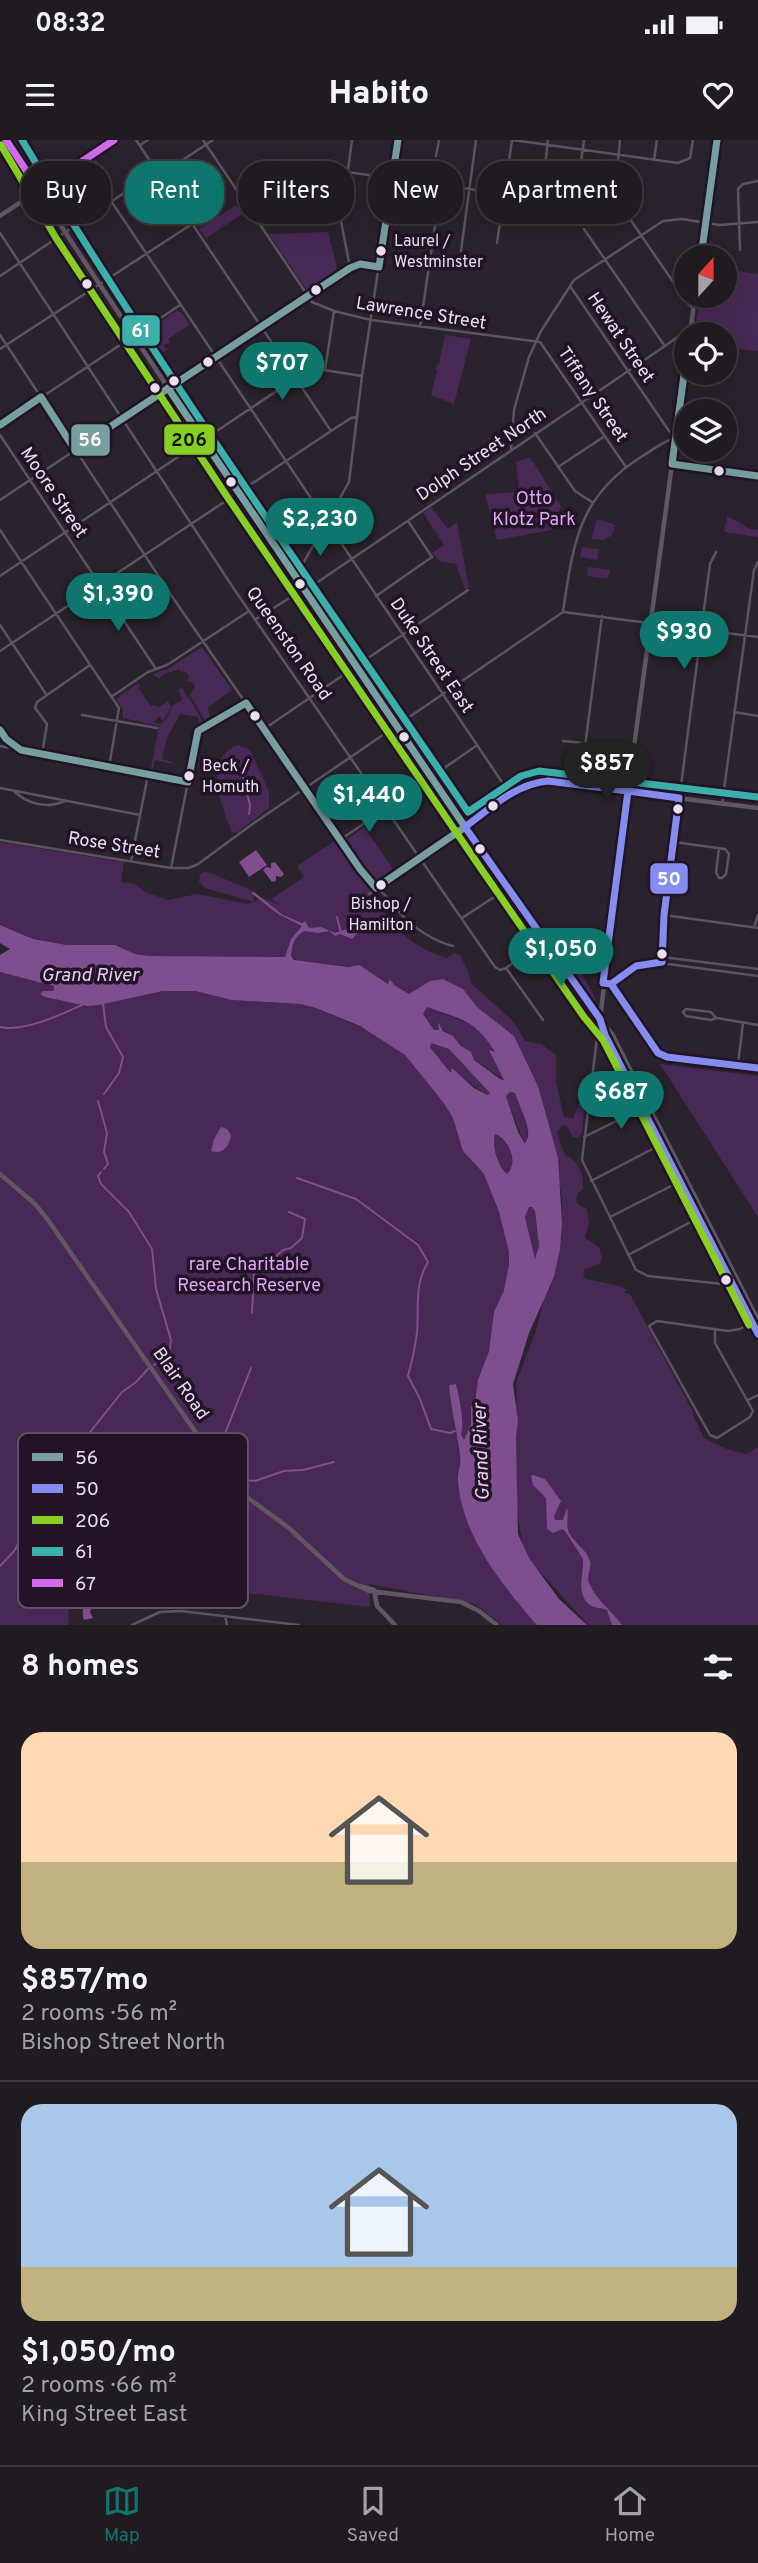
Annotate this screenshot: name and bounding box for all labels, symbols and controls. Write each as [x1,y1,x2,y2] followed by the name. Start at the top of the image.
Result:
[35,8,106,41] text: 08:32
[329,75,429,115] text: Habito
[21,76,59,114] icon: menu
[699,76,737,114] icon: heart
[21,161,111,224] chip: Buy
[125,161,224,224] chip: Rent
[238,161,354,224] chip: Filters
[368,161,463,224] chip: New
[477,161,642,224] chip: Apartment
[394,232,483,273] place label: Laurel / Westminster
[374,244,388,258] marker: Laurel / Westminster
[674,245,737,308] north arrow
[674,245,737,462] map controls
[80,277,94,291] unlabelled marker
[309,283,323,297] unlabelled marker
[581,288,659,388] street label: Hewat Street
[354,292,488,336] street label: Lawrence Street
[121,314,161,347] line badge: 61
[131,320,151,344] text: 61
[674,322,737,385] button: locate
[241,342,323,402] pin: $707
[552,343,632,447] street label: Tiffany Street
[255,350,309,379] text: $707
[201,355,215,369] unlabelled marker
[167,374,181,388] unlabelled marker
[148,381,162,395] unlabelled marker
[674,399,737,462] button: layers
[413,403,551,507] street label: Dolph Street North
[70,423,111,457] line badge: 56
[163,423,216,456] line badge: 206
[78,429,102,453] text: 56
[171,429,207,453] text: 206
[14,443,92,543] street label: Moore Street
[712,464,726,478] unlabelled marker
[224,475,238,489] unlabelled marker
[492,488,576,532] park label: Otto Klotz Park
[263,498,377,558] pin: $2,230
[282,506,358,535] text: $2,230
[61,574,175,633] pin: $1,390
[293,577,307,591] unlabelled marker
[82,581,154,610] text: $1,390
[240,582,336,706] street label: Queenston Road
[384,594,478,718] street label: Duke Street East
[643,612,725,671] pin: $930
[656,619,712,648] text: $930
[248,709,262,723] unlabelled marker
[397,730,411,744] unlabelled marker
[566,742,648,802] pin: $857
[580,750,634,779] text: $857
[202,757,259,798] place label: Beck / Homuth
[182,769,196,783] marker: Beck / Homuth
[312,774,426,834] pin: $1,440
[332,782,406,811] text: $1,440
[486,799,500,813] unlabelled marker
[671,802,685,816] unlabelled marker
[66,827,162,865] street label: Rose Street
[473,842,487,856] unlabelled marker
[649,862,689,895] line badge: 50
[657,868,681,892] text: 50
[374,878,388,892] marker: Bishop / Hamilton
[349,895,413,936] place label: Bishop / Hamilton
[504,928,618,988] pin: $1,050
[524,936,598,965] text: $1,050
[655,947,669,961] unlabelled marker
[41,964,140,988] water label: Grand River
[580,1072,662,1131] pin: $687
[594,1079,648,1108] text: $687
[177,1254,321,1298] park label: rare Charitable Research Reserve
[719,1273,733,1287] unlabelled marker
[147,1343,213,1425] street label: Blair Road
[468,1401,496,1501] water label: Grand River
[18,1433,248,1608] legend
[75,1447,98,1471] text: 56
[75,1478,99,1502] text: 50
[75,1510,110,1534] text: 206
[75,1541,93,1565] text: 61
[75,1573,96,1597] text: 67
[699,1648,737,1686] icon: filters
[21,1649,140,1686] text: 8 homes
[316,1777,442,1903] icon: home
[21,1963,148,2000] text: $857/mo
[21,2000,177,2029] text: 2 rooms · 56 m²
[21,2029,225,2058] text: Bishop Street North
[316,2149,442,2275] icon: home
[21,2335,176,2372] text: $1,050/mo
[21,2372,177,2401] text: 2 rooms · 66 m²
[21,2401,187,2430] text: King Street East
[103,2482,141,2548] tab: Map
[347,2482,399,2548] tab: Saved
[605,2482,655,2548] tab: Home

